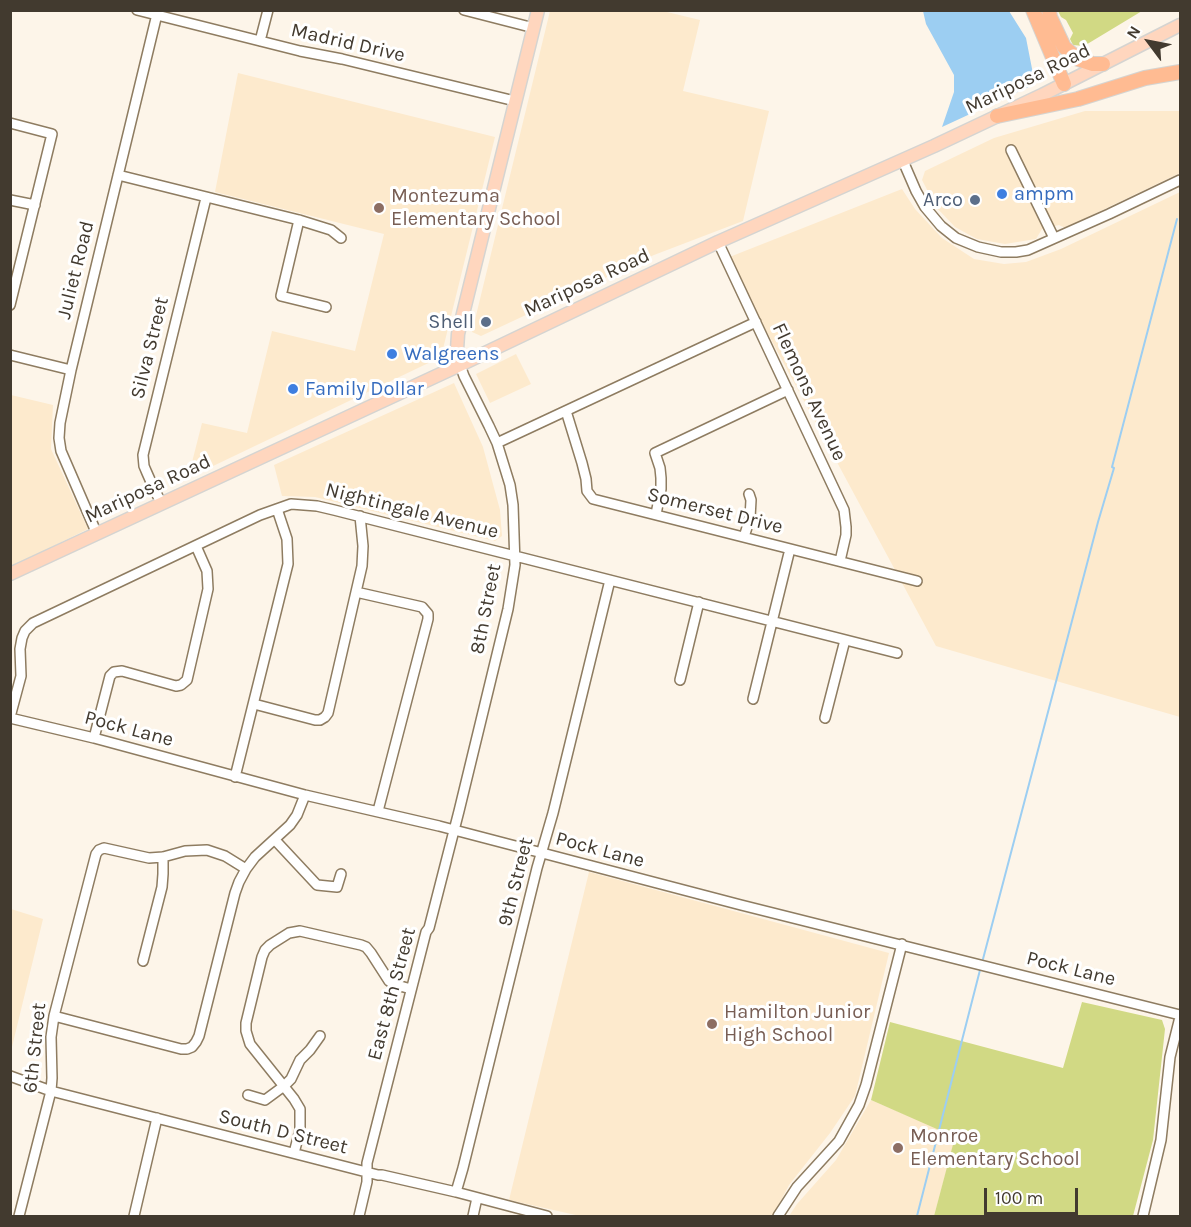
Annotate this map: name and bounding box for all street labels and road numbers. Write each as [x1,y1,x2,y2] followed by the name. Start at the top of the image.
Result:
[289,18,407,68] street label: Madrid Drive
[962,38,1094,120] street label: Mariposa Road
[52,218,100,322] street label: Juliet Road
[520,243,654,323] street label: Mariposa Road
[126,294,174,402] street label: Silva Street
[767,319,851,465] street label: Flemons Avenue
[81,449,215,529] street label: Mariposa Road
[323,478,501,544] street label: Nightingale Avenue
[645,483,785,539] street label: Somerset Drive
[465,562,507,656] street label: 8th Street
[82,706,176,752] street label: Pock Lane
[553,827,647,873] street label: Pock Lane
[493,835,539,929] street label: 9th Street
[363,925,421,1063] street label: East 8th Street
[1024,946,1118,992] street label: Pock Lane
[18,1002,52,1094] street label: 6th Street
[216,1104,350,1160] street label: South D Street

